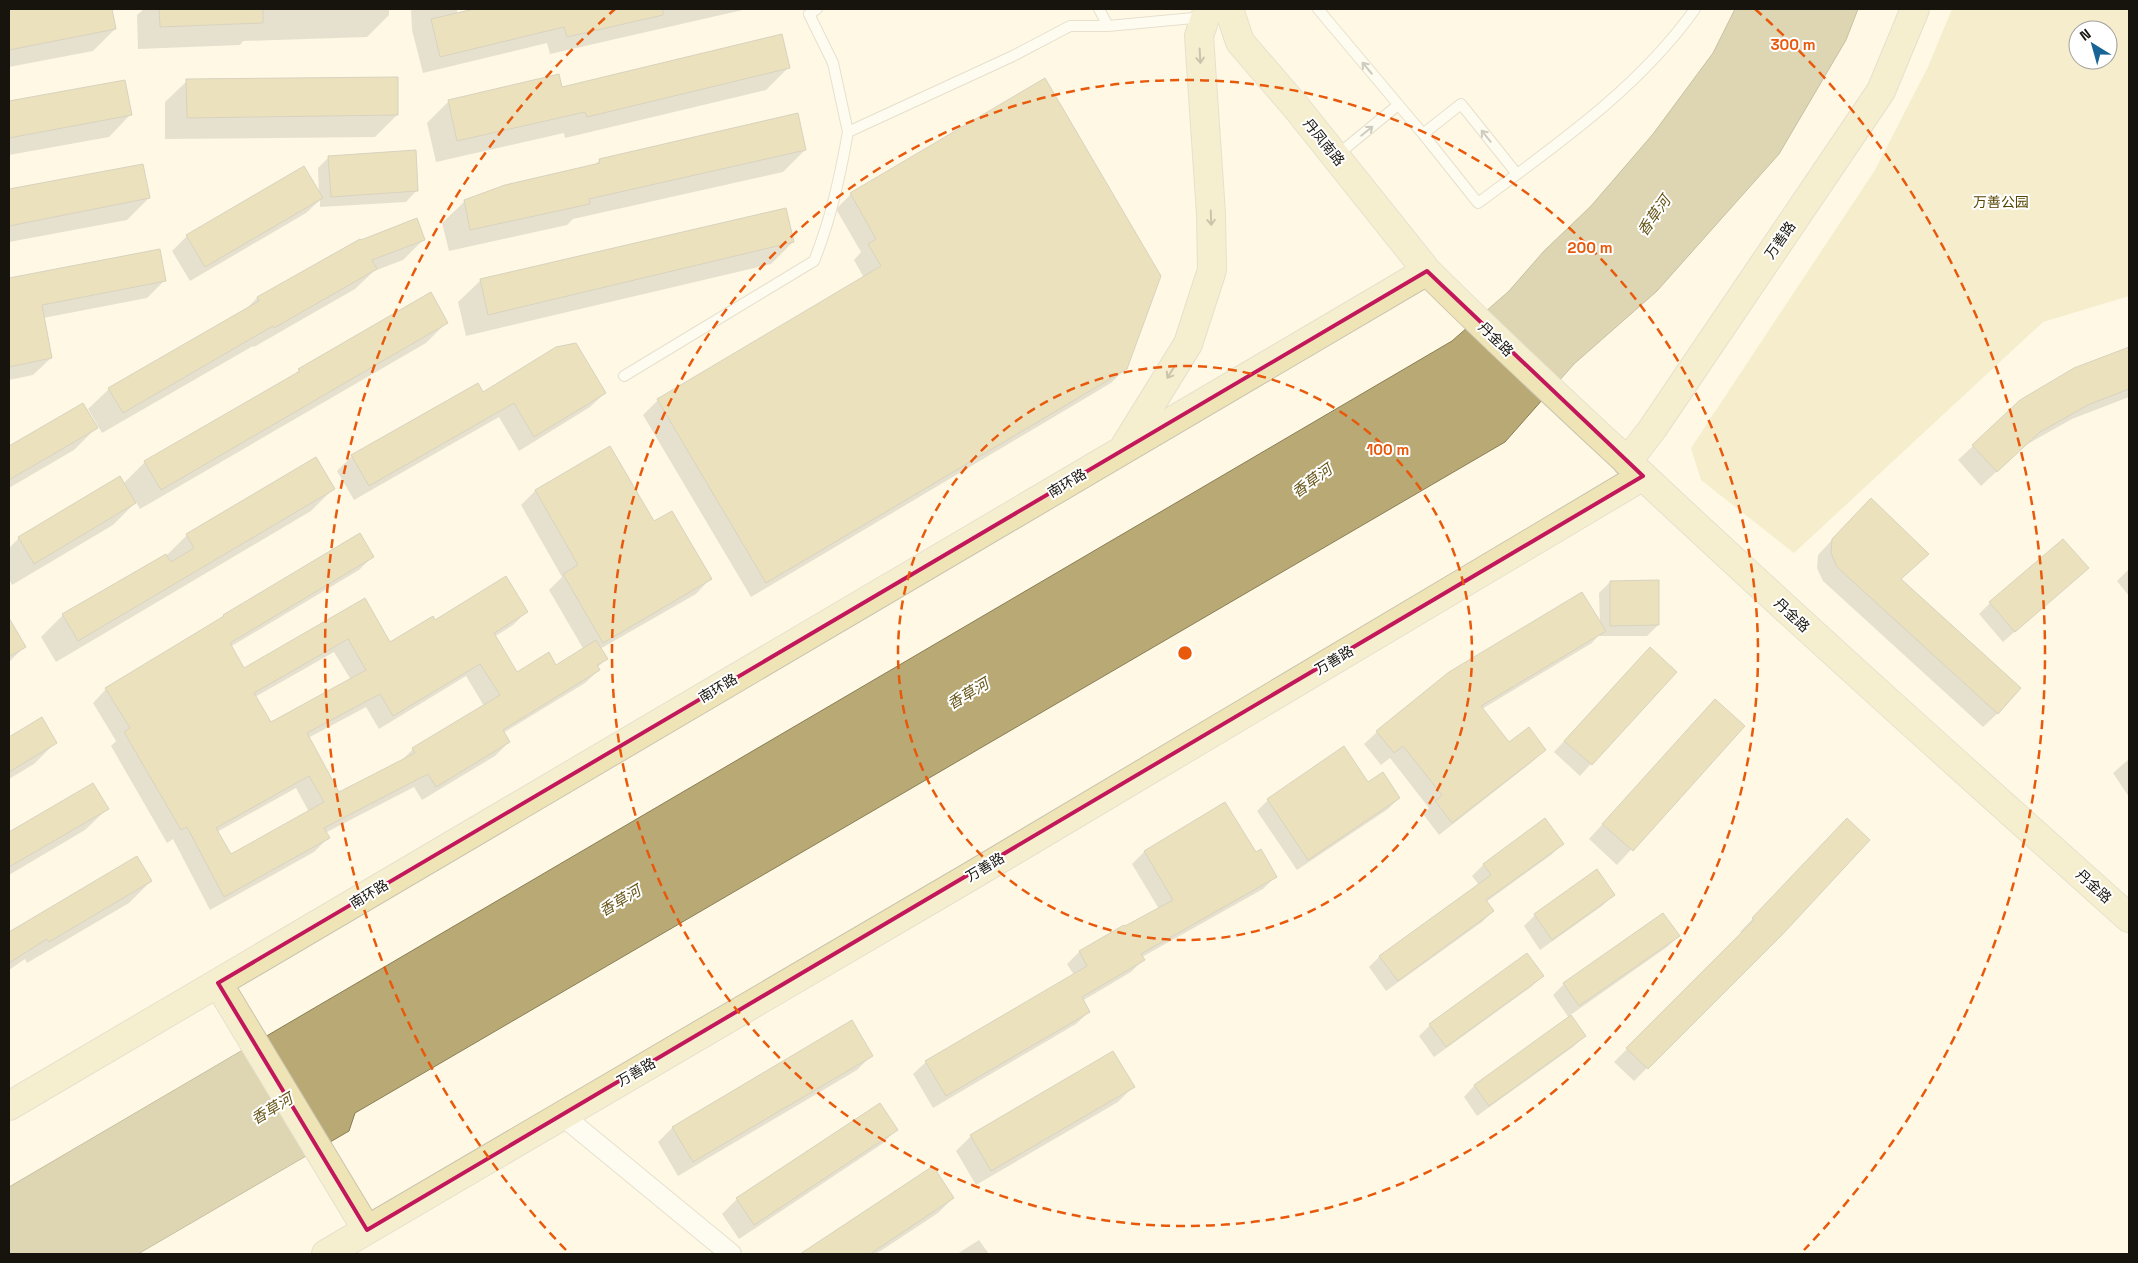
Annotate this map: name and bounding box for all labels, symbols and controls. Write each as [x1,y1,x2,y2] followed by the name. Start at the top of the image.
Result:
[2068,20,2118,70] north arrow
[2076,25,2094,45] text: N
[1770,35,1816,54] text: 300 m
[1196,48,1205,64] one-way arrow
[1361,61,1373,74] one-way arrow
[1299,115,1349,169] street label: 丹凤南路
[1360,125,1373,136] one-way arrow
[1481,130,1492,143] one-way arrow
[1633,189,1676,240] water label: 香草河
[1973,193,2029,211] park label: 万善公园
[1206,210,1216,226] one-way arrow
[1761,218,1799,262] street label: 万善路
[1568,238,1612,257] text: 200 m
[1475,318,1517,360] street label: 丹金路
[1166,365,1176,379] one-way arrow
[1367,440,1409,459] text: 100 m
[1288,458,1338,502] water label: 香草河
[1044,464,1090,502] street label: 南环路
[1771,594,1813,636] street label: 丹金路
[1311,641,1357,679] street label: 万善路
[1176,644,1194,662] centre of rings
[695,669,741,707] street label: 南环路
[944,672,994,713] water label: 香草河
[962,848,1008,886] street label: 万善路
[2072,865,2116,907] street label: 丹金路
[346,875,392,913] street label: 南环路
[596,879,646,920] water label: 香草河
[613,1054,659,1090] street label: 万善路
[248,1087,298,1128] water label: 香草河

